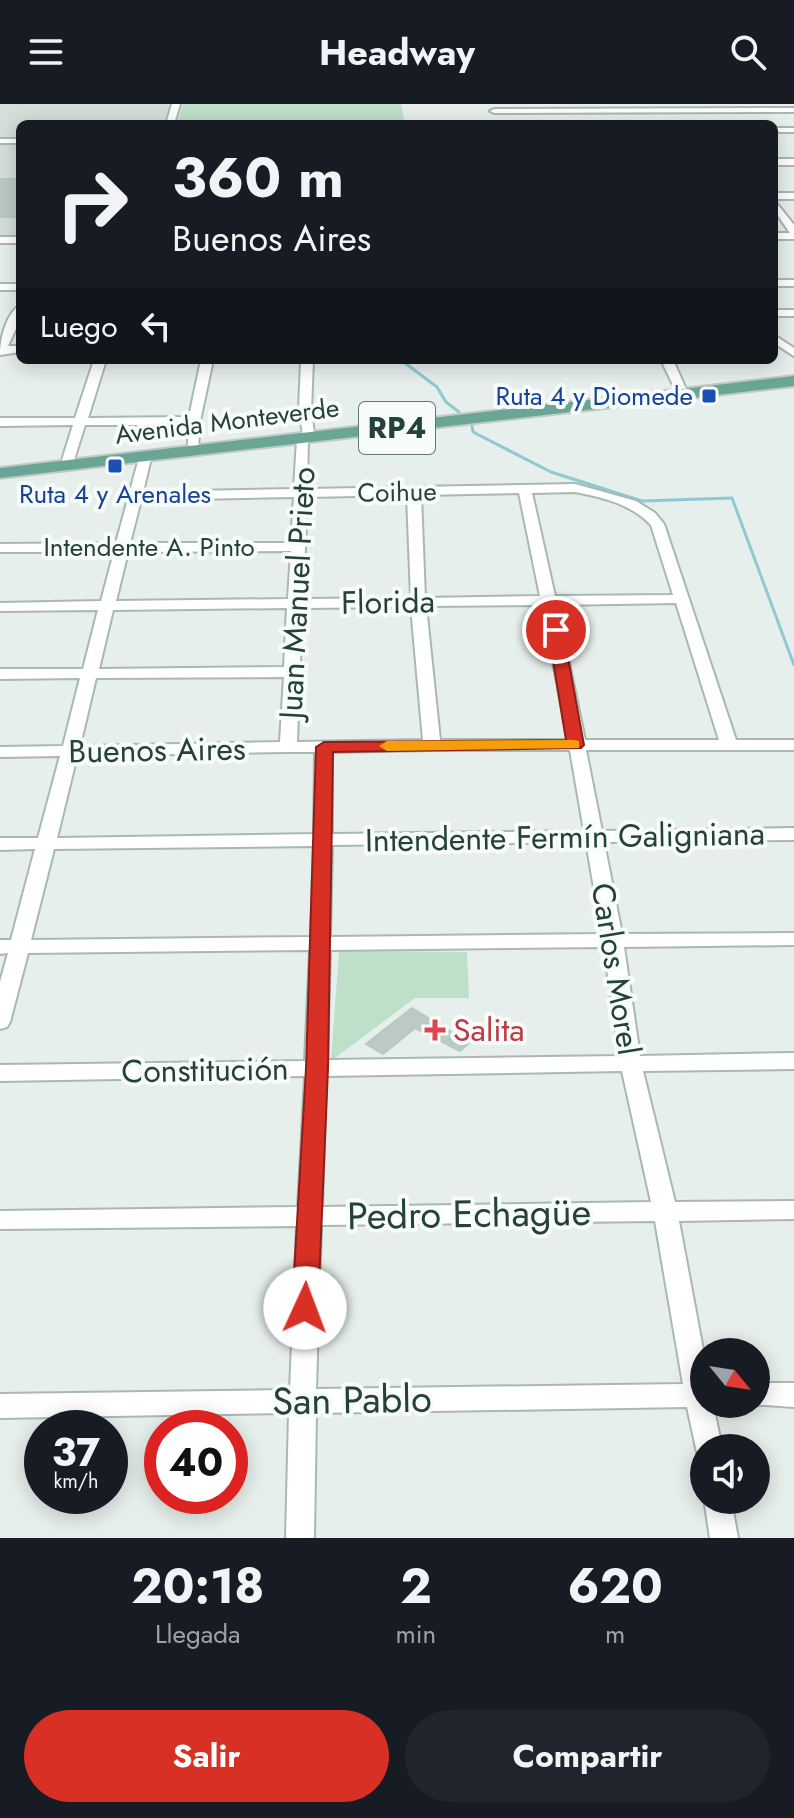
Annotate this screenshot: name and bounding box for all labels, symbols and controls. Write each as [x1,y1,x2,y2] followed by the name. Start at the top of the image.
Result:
[319,26,475,78] text: Headway
[24,30,68,74] icon: menu
[726,30,770,74] icon: search
[172,137,344,218] text: 360 m
[40,152,144,256] icon: right
[172,212,371,264] text: Buenos Aires
[134,304,178,348] icon: left
[40,305,118,348] text: Luego
[496,377,693,415] place label: Ruta 4 y Diomede
[700,387,718,405] marker: Ruta 4 y Diomede
[113,388,341,454] street label: Avenida Monteverde
[359,402,435,454] road number: RP4
[106,457,124,475] marker: Ruta 4 y Arenales
[267,466,327,724] street label: Juan Manuel Prieto
[357,472,437,512] street label: Coihue
[19,475,211,513] place label: Ruta 4 y Arenales
[43,528,255,566] street label: Intendente A. Pinto
[341,578,435,626] street label: Florida
[522,596,590,664] pin
[534,608,578,652] icon: arrive
[68,725,246,775] street label: Buenos Aires
[365,811,765,863] street label: Intendente Fermín Galigniana
[580,880,652,1058] street label: Carlos Morel
[453,1007,525,1053] place label: Salita
[424,1019,446,1041] marker: Salita
[121,1046,289,1094] street label: Constitución
[347,1184,591,1243] street label: Pedro Echagüe
[263,1266,347,1350] position arrow
[690,1338,770,1418] north arrow
[690,1338,770,1514] map controls
[272,1371,432,1428] street label: San Pablo
[144,1410,248,1514] speed limit sign: 40
[52,1423,100,1481] text: 37
[690,1434,770,1514] button: sound
[53,1467,99,1496] text: km/h
[131,1552,264,1621] text: 20:18
[400,1552,432,1621] text: 2
[567,1552,663,1621] text: 620
[155,1615,241,1653] text: Llegada
[396,1615,436,1653] text: min
[605,1615,625,1653] text: m
[24,1710,389,1802] button: Salir
[405,1710,770,1802] button: Compartir

